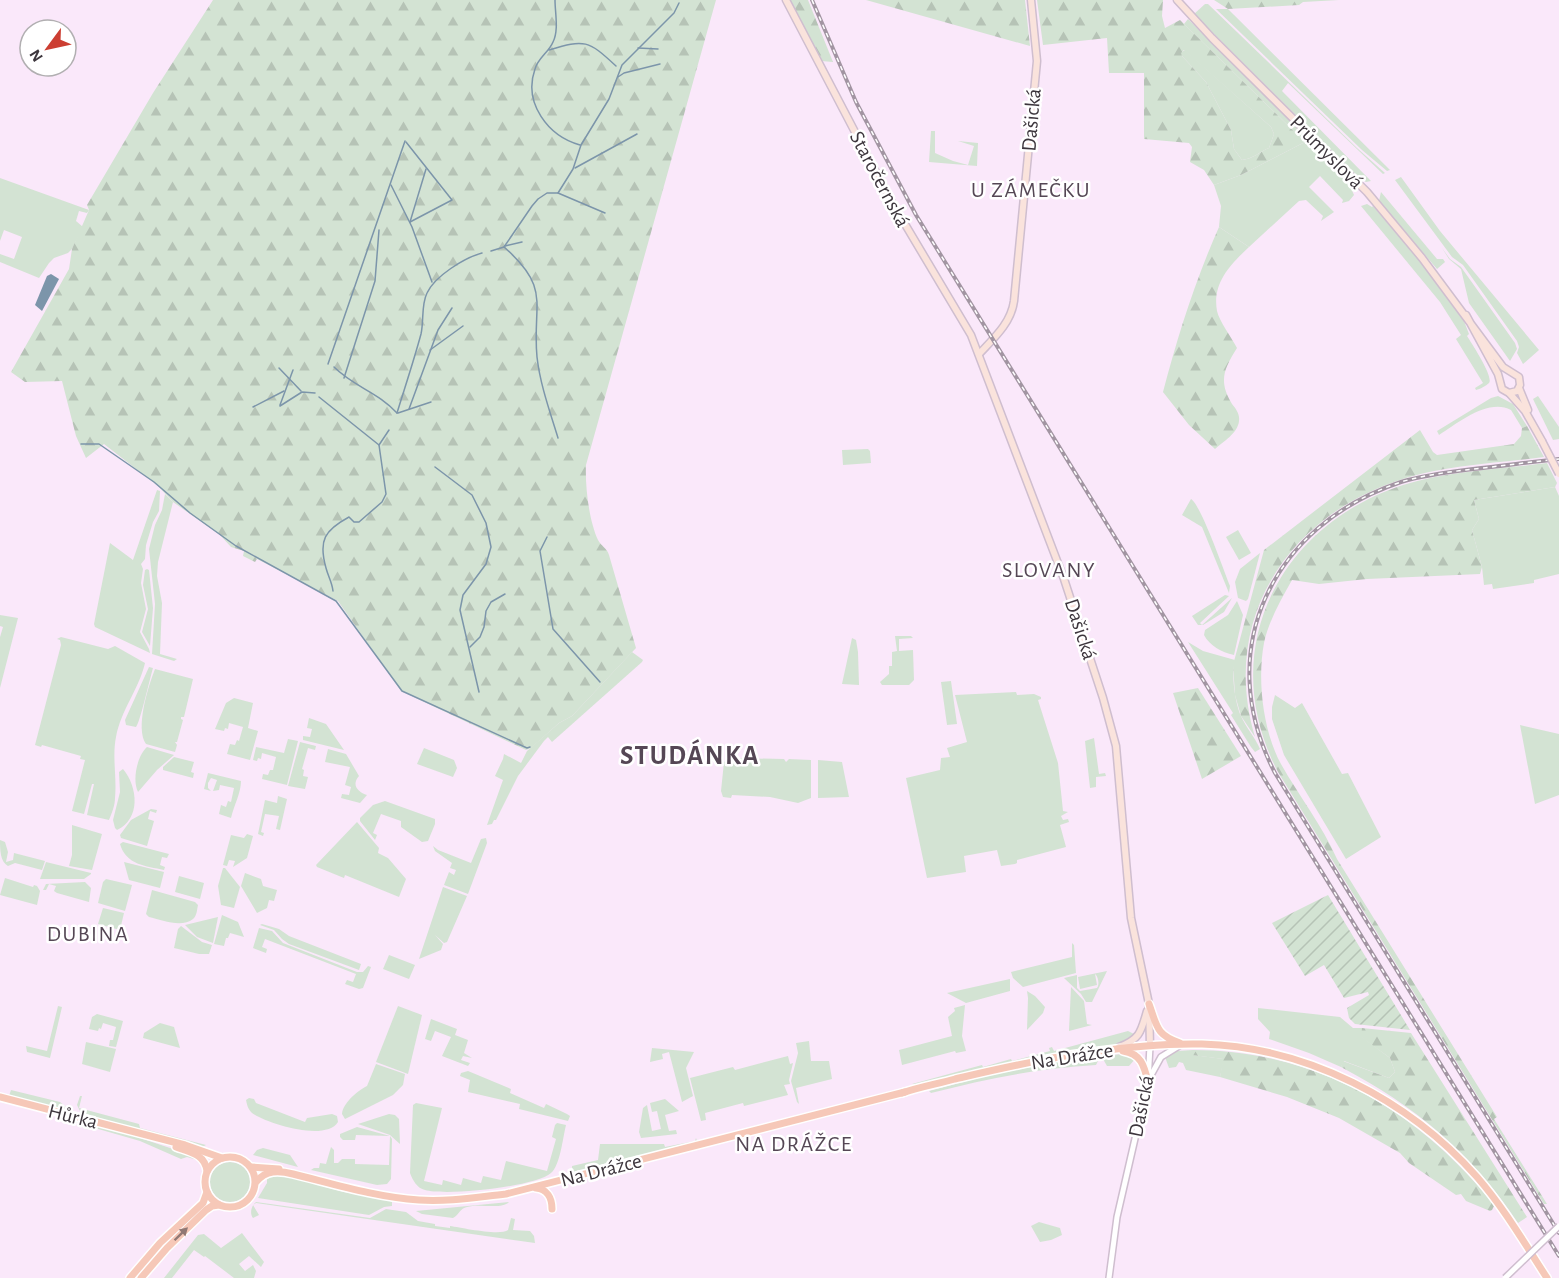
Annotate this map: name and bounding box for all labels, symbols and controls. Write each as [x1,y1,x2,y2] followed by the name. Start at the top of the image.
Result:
[18,18,78,78] north arrow
[27,47,46,65] text: N
[1018,87,1045,152] street label: Dašická
[1286,112,1368,193] street label: Průmyslová
[846,128,914,231] street label: Staročernská
[971,178,1091,201] district label: U ZÁMEČKU
[1002,559,1096,581] district label: SLOVANY
[1061,596,1100,663] street label: Dašická
[620,739,760,769] district label: STUDÁNKA
[47,923,129,945] district label: DUBINA
[1029,1040,1115,1073] street label: Na Drážce
[1125,1073,1158,1139] street label: Dašická
[46,1100,100,1133] street label: Hůrka
[735,1132,853,1155] district label: NA DRÁŽCE
[558,1150,644,1191] street label: Na Drážce
[174,1228,188,1242] one-way arrow

